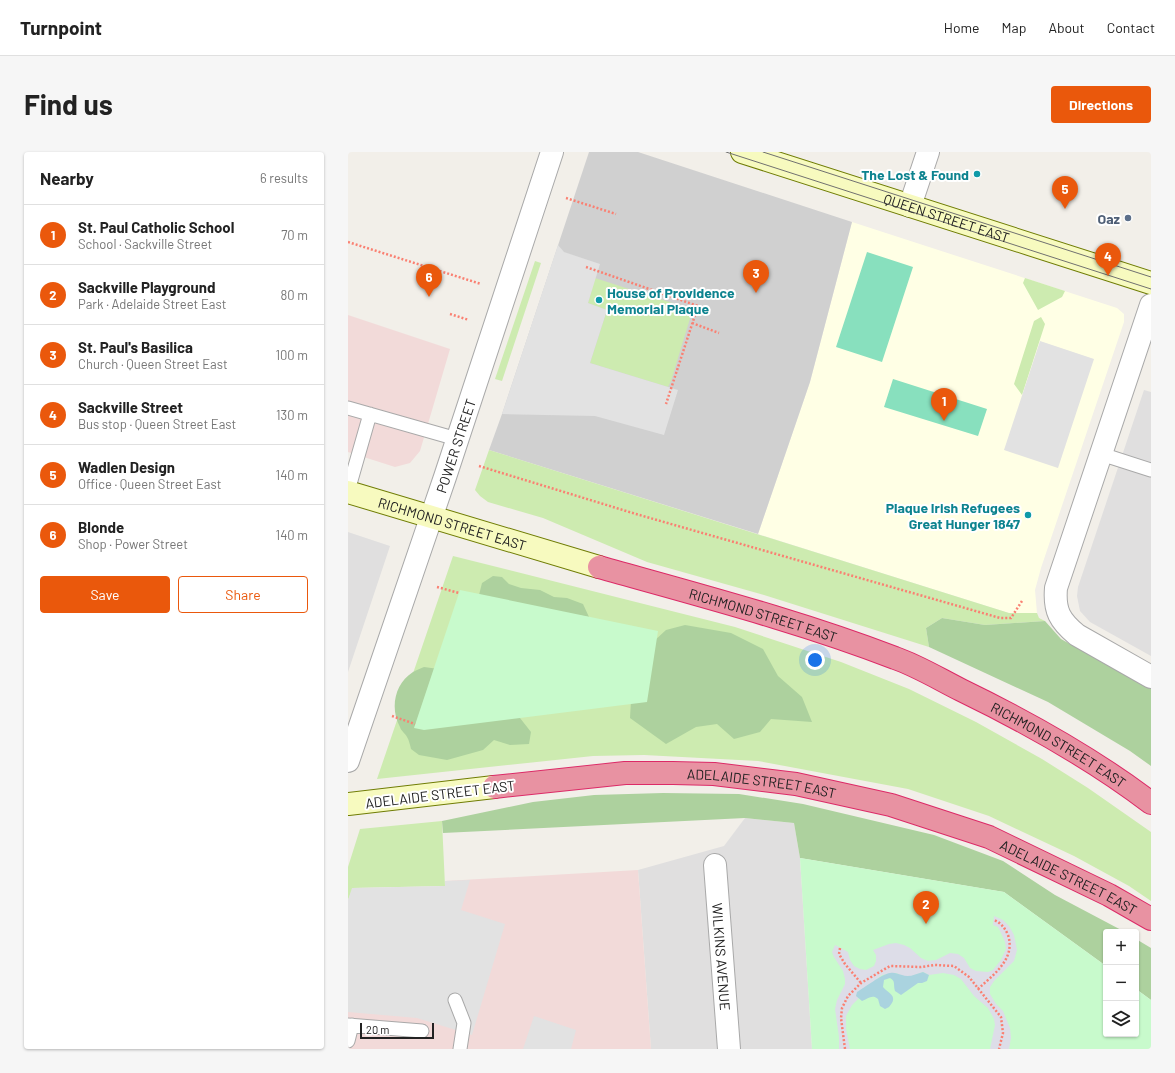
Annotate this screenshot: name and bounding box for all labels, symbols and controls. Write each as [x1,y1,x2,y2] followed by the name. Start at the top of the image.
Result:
[20,16,102,39] text: Turnpoint
[944,19,980,36] text: Home
[1002,19,1026,36] text: Map
[1048,19,1085,36] text: About
[1107,19,1155,36] text: Contact
[1051,86,1151,123] button: Directions
[24,87,113,121] text: Find us
[861,166,969,183] place label: The Lost & Found
[40,168,94,188] text: Nearby
[972,169,982,179] marker: The Lost & Found
[260,170,308,186] text: 6 results
[1052,176,1078,209] pin: 5
[882,190,1012,246] street label: QUEEN STREET EAST
[1098,210,1121,227] place label: Oaz
[1123,213,1133,223] marker: Oaz
[78,218,234,236] text: St. Paul Catholic School
[51,227,55,243] text: 1
[281,227,308,243] text: 70 m
[78,236,212,252] text: School · Sackville Street
[1095,243,1121,276] pin: 4
[743,260,769,293] pin: 3
[416,264,442,297] pin: 6
[78,278,215,296] text: Sackville Playground
[607,284,735,317] place label: House of Providence Memorial Plaque
[49,287,57,303] text: 2
[281,287,308,303] text: 80 m
[594,295,604,305] marker: House of Providence Memorial Plaque
[78,296,226,312] text: Park · Adelaide Street East
[78,338,193,356] text: St. Paul's Basilica
[49,347,57,363] text: 3
[275,347,308,363] text: 100 m
[78,356,228,372] text: Church · Queen Street East
[931,388,957,421] pin: 1
[432,396,479,495] street label: POWER STREET
[78,398,183,416] text: Sackville Street
[49,407,57,423] text: 4
[276,407,308,423] text: 130 m
[78,416,236,432] text: Bus stop · Queen Street East
[78,458,175,476] text: Wadlen Design
[49,467,57,483] text: 5
[276,467,308,483] text: 140 m
[78,476,221,492] text: Office · Queen Street East
[376,493,529,553] street label: RICHMOND STREET EAST
[886,499,1020,532] place label: Plaque Irish Refugees Great Hunger 1847
[1023,510,1033,520] marker: Plaque Irish Refugees Great Hunger 1847
[78,518,124,536] text: Blonde
[50,527,56,543] text: 6
[276,527,308,543] text: 140 m
[78,536,188,552] text: Shop · Power Street
[40,576,170,613] button: Save
[178,576,308,613] button: Share
[687,584,840,645] street label: RICHMOND STREET EAST
[805,650,825,670] your location
[988,698,1129,791] street label: RICHMOND STREET EAST
[687,765,838,801] street label: ADELAIDE STREET EAST
[364,776,516,812] street label: ADELAIDE STREET EAST
[998,835,1140,918] street label: ADELAIDE STREET EAST
[913,891,939,924] pin: 2
[709,902,735,1011] street label: WILKINS AVENUE
[1103,929,1139,1037] map controls
[1103,929,1139,965] button: +
[1103,965,1139,1001] button: −
[1103,1001,1139,1037] button: layers
[360,1021,434,1040] scale bar
[366,1023,389,1036] text: 20 m

